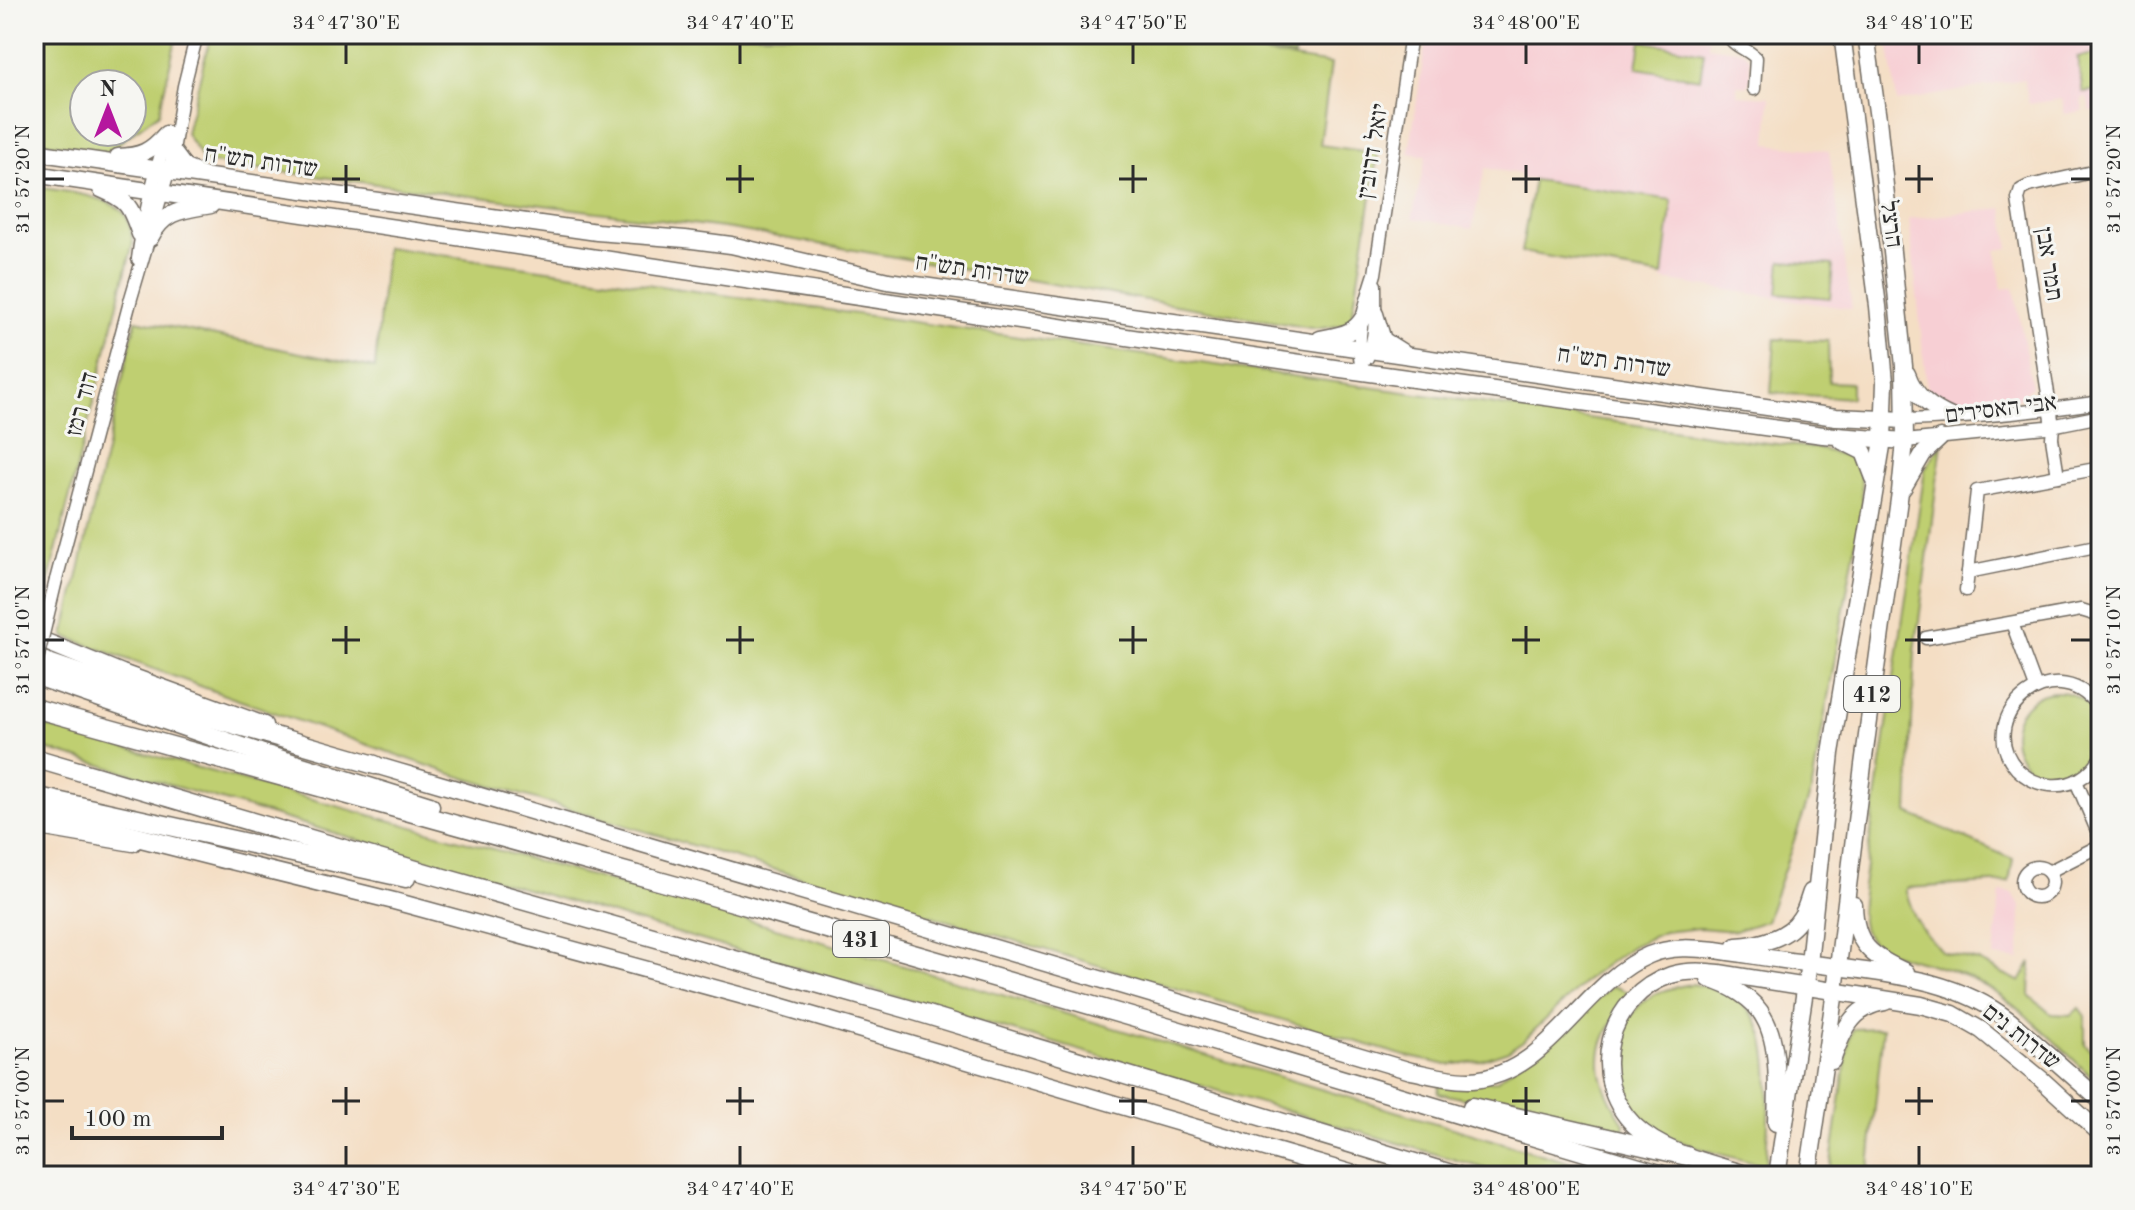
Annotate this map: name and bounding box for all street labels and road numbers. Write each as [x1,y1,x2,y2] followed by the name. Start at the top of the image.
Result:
[1353,102,1393,201] street label: יואל דרובין
[202,143,319,183] street label: שדרות תש"ח
[1875,199,1907,249] street label: הרצל
[2030,226,2066,303] street label: תמר אבן
[913,251,1030,291] street label: שדרות תש"ח
[1555,343,1672,383] street label: שדרות תש"ח
[63,370,103,439] street label: דוד רמז
[1944,391,2058,429] street label: אבי האסירים
[1844,676,1900,712] road number: 412
[833,921,889,957] road number: 431
[1978,1000,2064,1075] street label: שדרות נים

